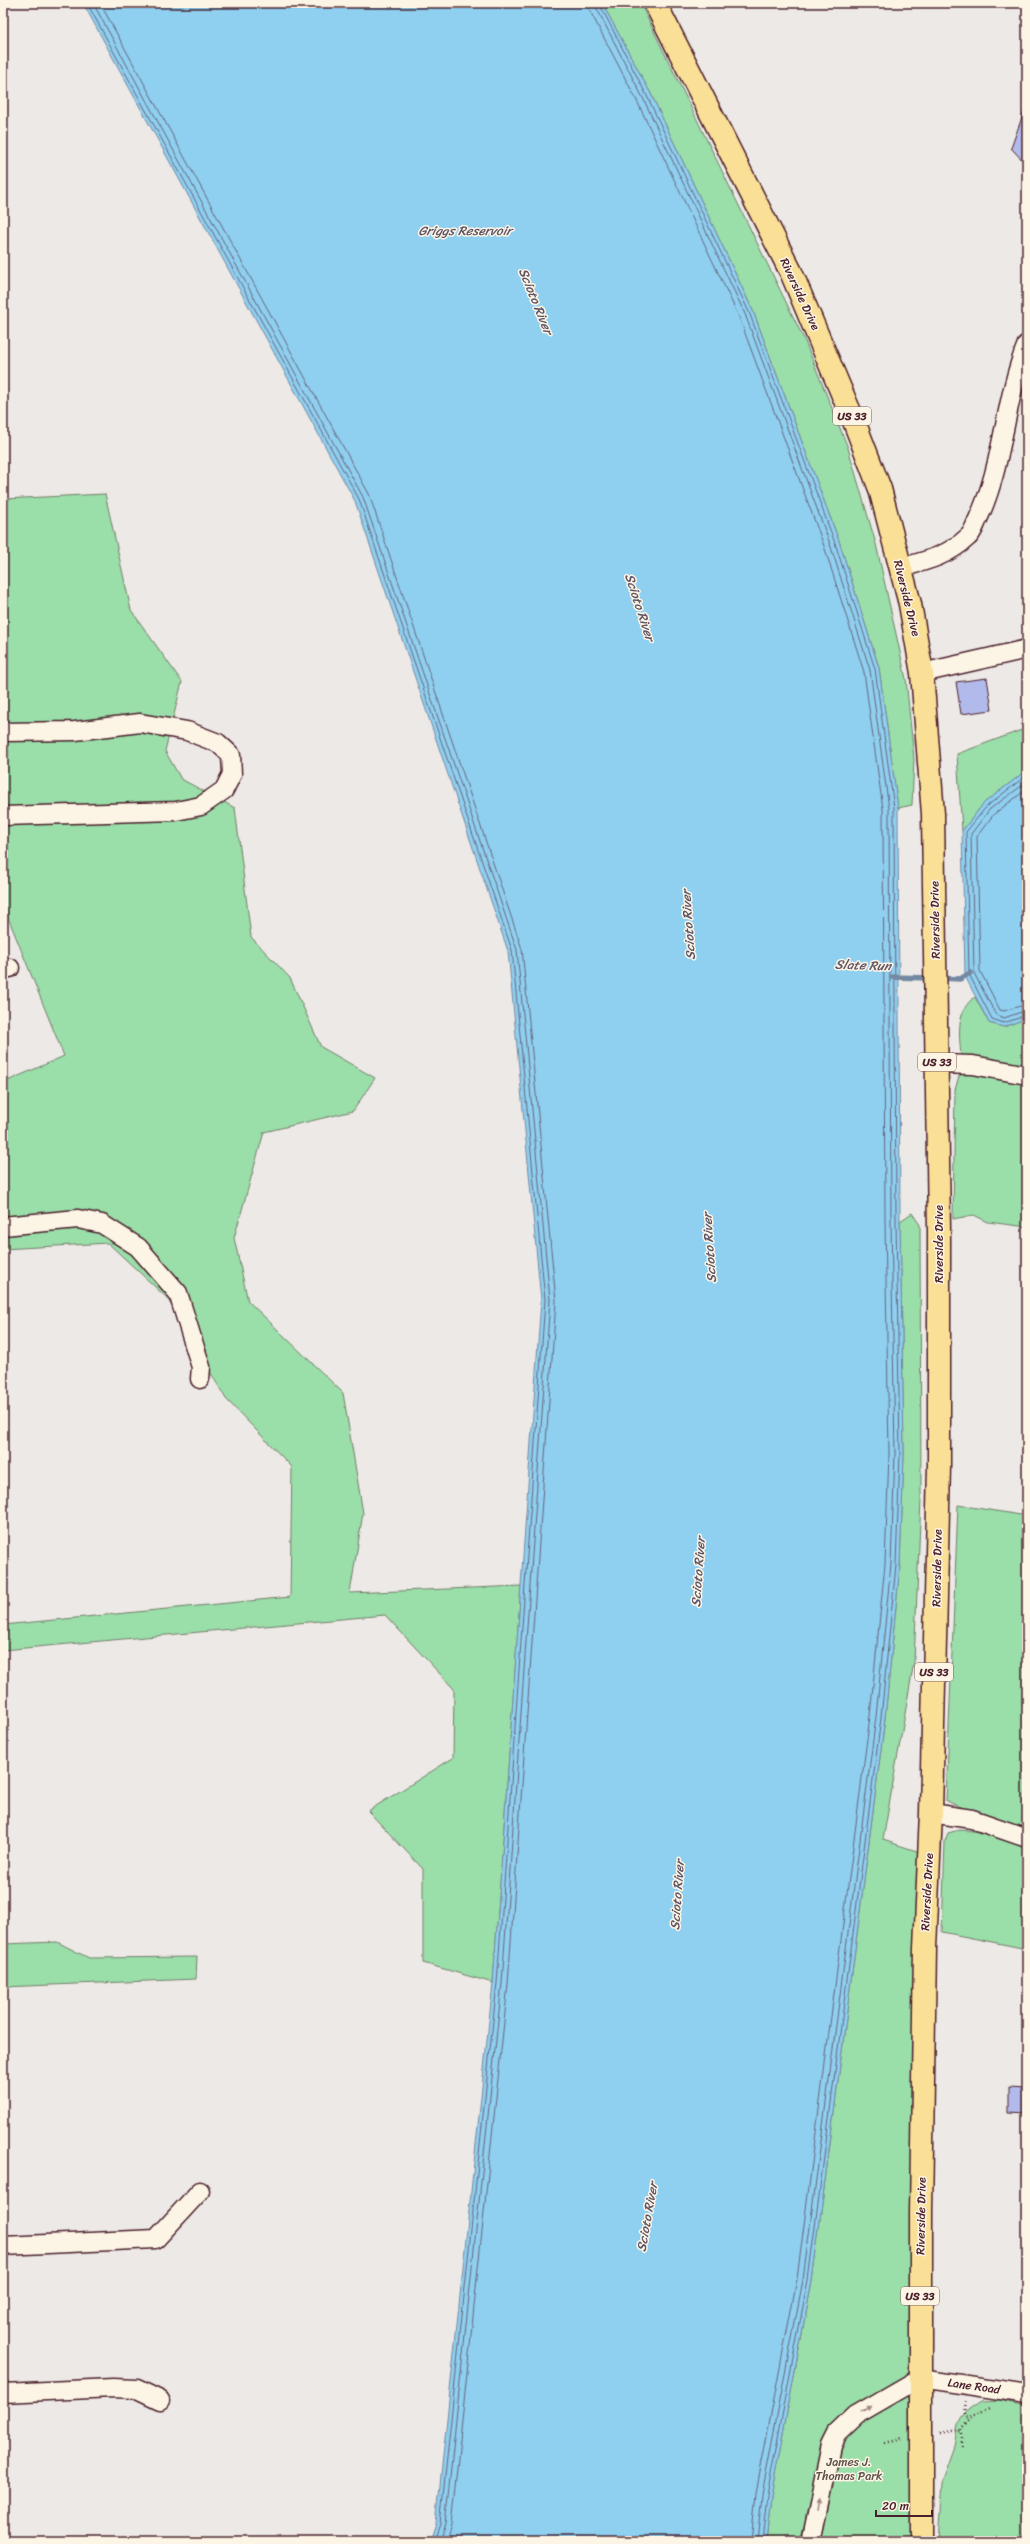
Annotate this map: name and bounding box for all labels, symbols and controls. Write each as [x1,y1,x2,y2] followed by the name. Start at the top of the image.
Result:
[418,219,514,242] water label: Griggs Reservoir
[774,254,827,334] street label: Riverside Drive
[512,264,561,340] water label: Scioto River
[833,407,871,425] road number: US 33
[887,558,927,639] street label: Riverside Drive
[618,570,663,646] water label: Scioto River
[923,881,947,959] street label: Riverside Drive
[674,887,702,961] water label: Scioto River
[835,953,893,978] water label: Slate Run
[918,1053,956,1071] road number: US 33
[928,1205,950,1283] street label: Riverside Drive
[695,1210,723,1284] water label: Scioto River
[925,1529,949,1607] street label: Riverside Drive
[684,1534,712,1608] water label: Scioto River
[915,1663,953,1681] road number: US 33
[914,1852,940,1931] street label: Riverside Drive
[663,1857,691,1931] water label: Scioto River
[909,2177,933,2255] street label: Riverside Drive
[630,2178,665,2253] water label: Scioto River
[901,2287,939,2305] road number: US 33
[946,2371,1002,2401] street label: Lane Road
[861,2405,873,2412] one-way arrow
[816,2451,883,2487] park label: James J. Thomas Park
[876,2492,932,2518] scale bar
[882,2495,909,2517] text: 20 m
[815,2496,821,2509] one-way arrow

